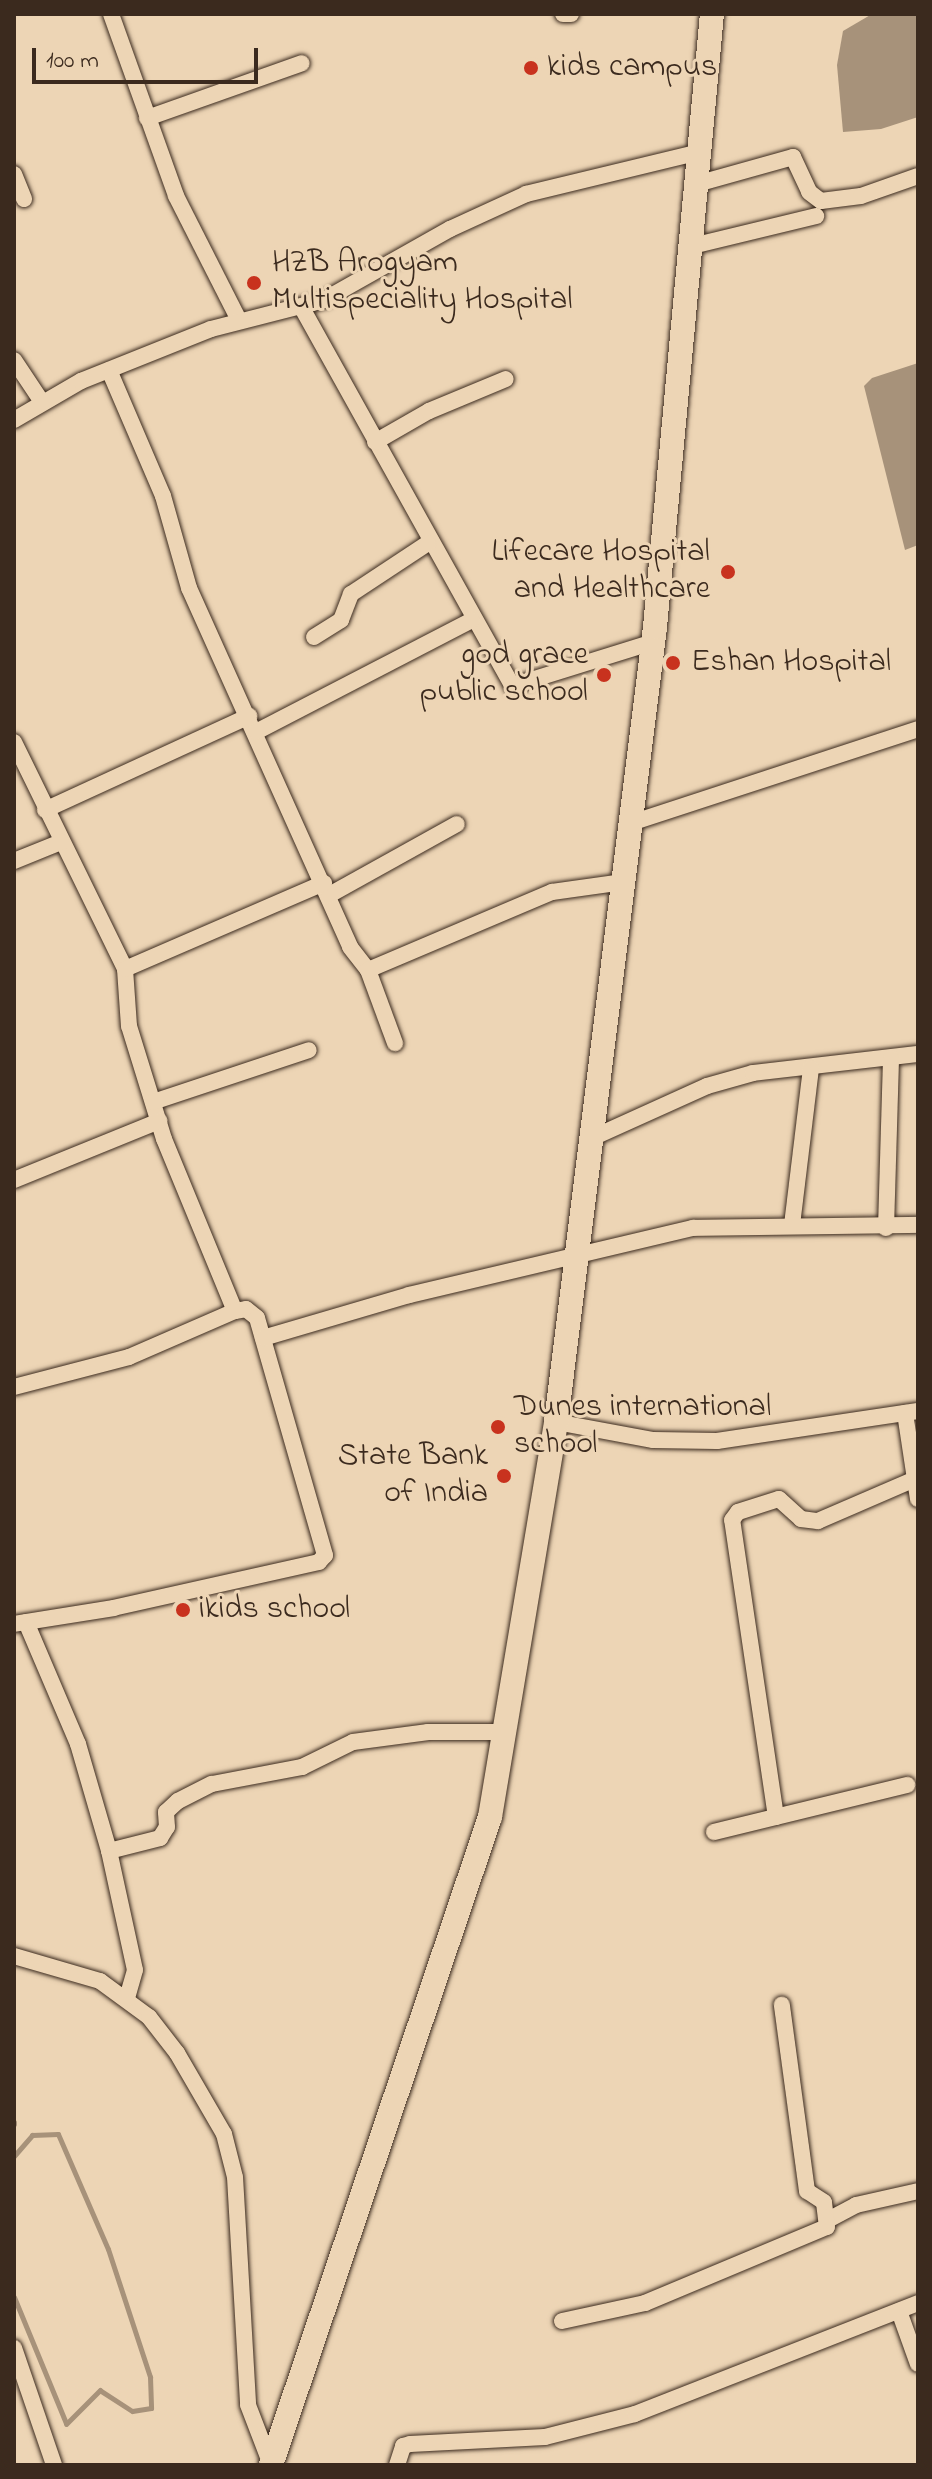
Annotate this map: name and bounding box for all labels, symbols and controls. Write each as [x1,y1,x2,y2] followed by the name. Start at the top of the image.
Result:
[36,32,262,82] scale bar
[46,44,99,79] text: 100 m
[547,49,717,87] place label: kids campus
[522,59,540,77] marker: kids campus
[272,246,573,321] place label: HZB Arogyam Multispeciality Hospital
[243,272,265,294] marker: HZB Arogyam Multispeciality Hospital
[491,535,710,610] place label: Lifecare Hospital and Healthcare
[717,561,739,583] marker: Lifecare Hospital and Healthcare
[420,638,588,713] place label: god grace public school
[691,644,891,682] place label: Eshan Hospital
[662,652,684,674] marker: Eshan Hospital
[595,666,613,684] marker: god grace public school
[514,1390,771,1465] place label: Dunes international school
[489,1418,507,1436] marker: Dunes international school
[338,1439,488,1514] place label: State Bank of India
[495,1467,513,1485] marker: State Bank of India
[199,1591,350,1629] place label: ikids school
[174,1601,192,1619] marker: ikids school

